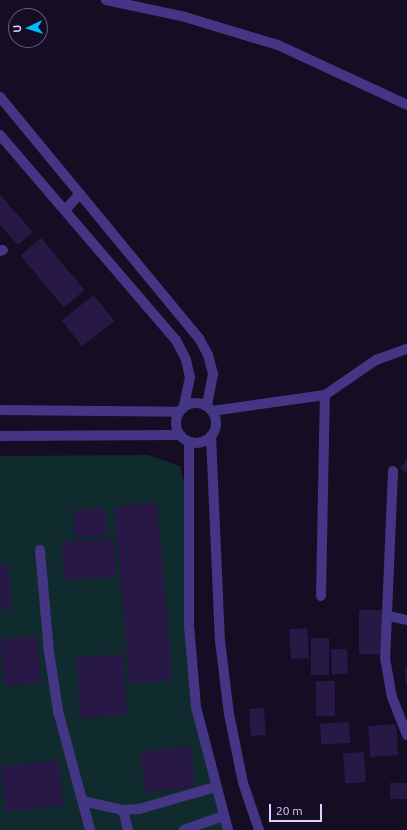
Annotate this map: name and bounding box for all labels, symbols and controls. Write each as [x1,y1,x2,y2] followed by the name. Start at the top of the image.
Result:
[8,8,48,48] north arrow
[11,24,23,33] text: U
[271,796,324,822] scale bar
[276,804,303,817] text: 20 m

